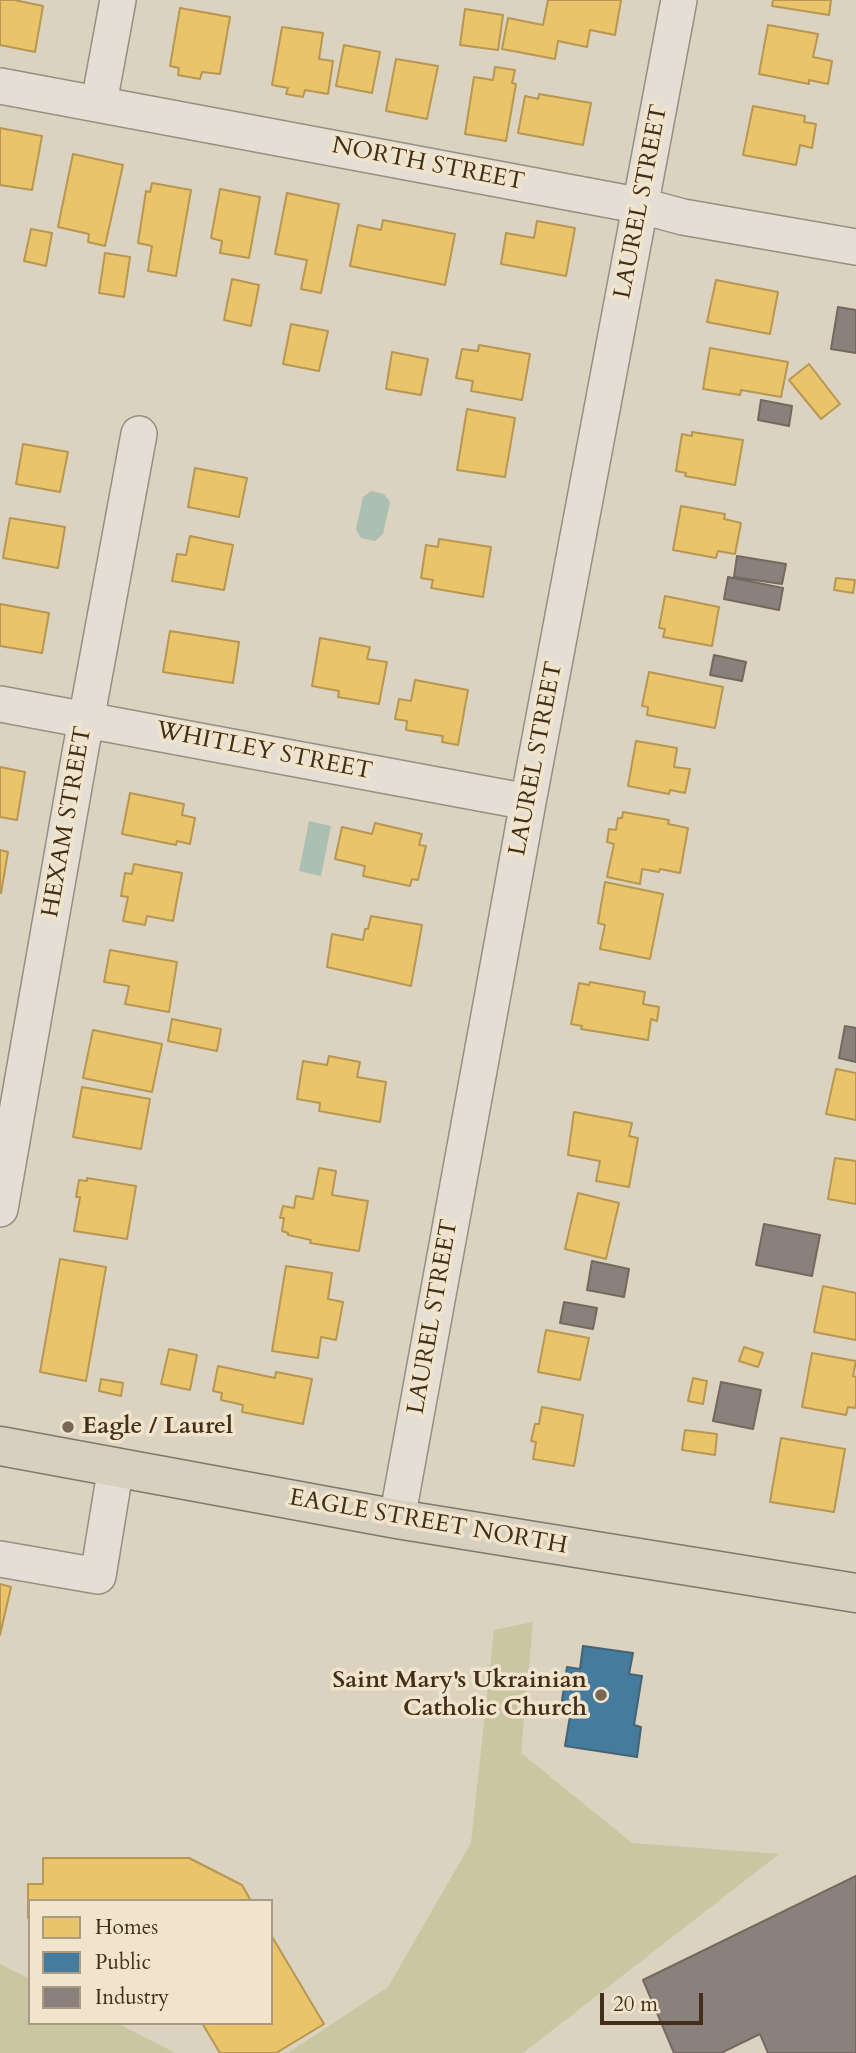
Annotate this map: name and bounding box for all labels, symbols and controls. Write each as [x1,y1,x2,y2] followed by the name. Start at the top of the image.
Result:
[609,103,675,301] street label: LAUREL STREET
[329,132,527,198] street label: NORTH STREET
[504,660,570,858] street label: LAUREL STREET
[154,717,374,787] street label: WHITLEY STREET
[37,724,99,920] street label: HEXAM STREET
[403,1217,465,1417] street label: LAUREL STREET
[82,1413,233,1441] place label: Eagle / Laurel
[60,1419,76,1435] marker: Eagle / Laurel
[287,1484,569,1562] street label: EAGLE STREET NORTH
[333,1667,587,1723] place label: Saint Mary's Ukrainian Catholic Church
[593,1687,609,1703] marker: Saint Mary's Ukrainian Catholic Church
[28,1899,273,2025] legend
[95,1913,158,1942] text: Homes
[95,1948,151,1977] text: Public
[604,1980,707,2024] scale bar
[95,1983,169,2012] text: Industry
[613,1990,658,2019] text: 20 m

